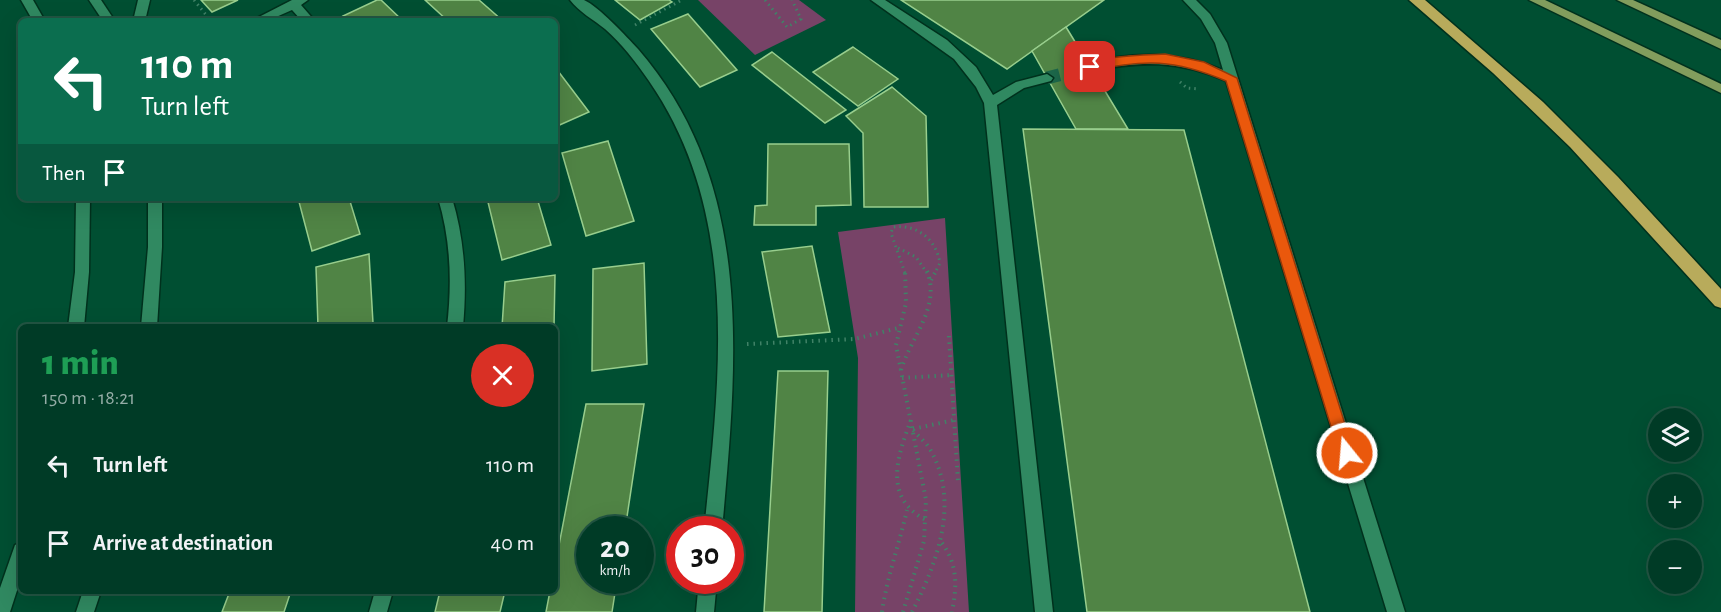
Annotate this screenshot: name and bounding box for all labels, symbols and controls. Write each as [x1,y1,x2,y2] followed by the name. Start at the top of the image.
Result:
[1064,41,1115,92] pin
[42,42,120,120] icon: left
[141,44,233,86] text: 110 m
[1073,50,1106,83] icon: arrive
[141,93,229,120] text: Turn left
[98,156,131,189] icon: arrive
[42,162,86,184] text: Then
[471,344,534,407] button: close
[42,345,119,381] text: 1 min
[42,388,135,408] text: 150 m · 18:21
[1648,408,1702,594] map controls
[1648,408,1702,462] button: layers
[1315,421,1379,485] position arrow
[42,449,75,482] icon: left
[93,454,167,476] text: Turn left
[486,454,534,476] text: 110 m
[1648,474,1702,528] button: +
[666,516,744,594] speed limit sign: 30
[42,527,75,560] icon: arrive
[93,532,273,554] text: Arrive at destination
[491,532,534,554] text: 40 m
[600,533,630,563] text: 20
[1648,540,1702,594] button: −
[600,563,630,578] text: km/h

